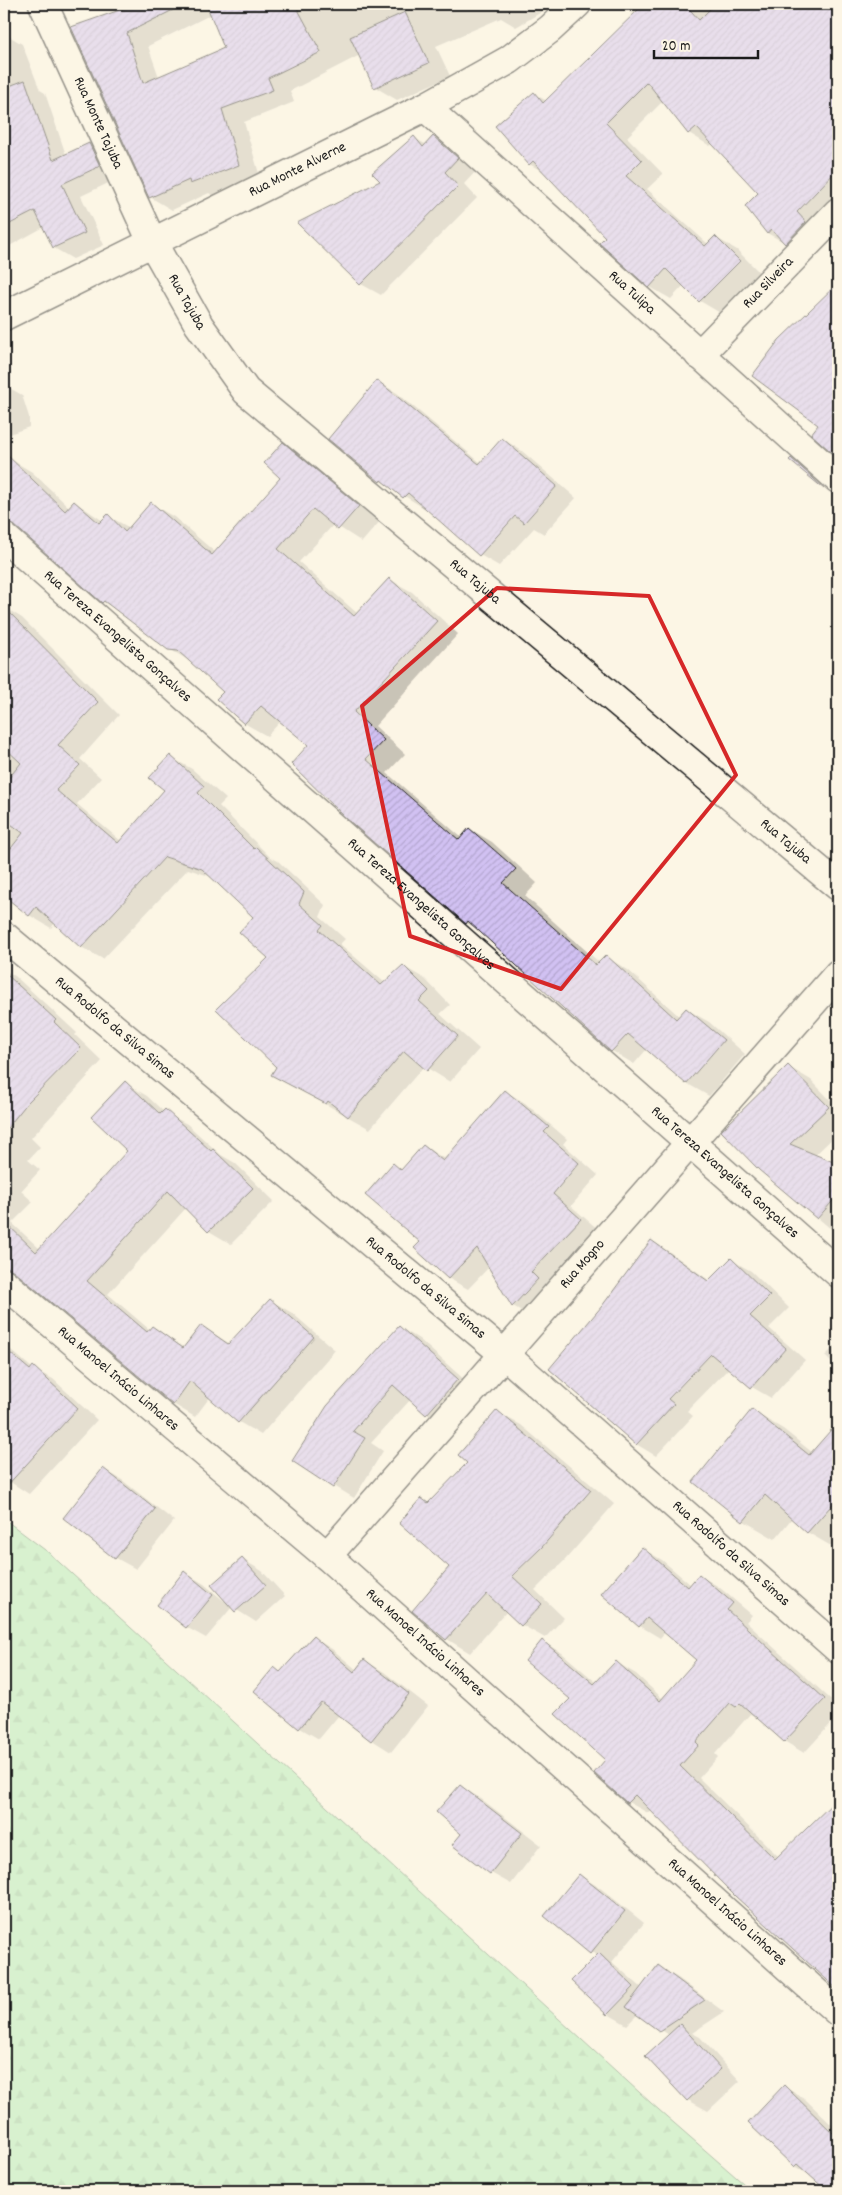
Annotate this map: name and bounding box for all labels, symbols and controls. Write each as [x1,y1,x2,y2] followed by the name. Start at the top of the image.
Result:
[654,28,758,60] scale bar
[662,36,690,58] text: 20 m
[67,73,129,174] street label: Rua Monte Tajuba
[245,137,351,204] street label: Rua Monte Alverne
[738,251,800,314] street label: Rua Silveira
[603,266,661,321] street label: Rua Tulipa
[161,270,211,336] street label: Rua Tajuba
[444,554,506,611] street label: Rua Tajuba
[38,565,196,708] street label: Rua Tereza Evangelista Gonçalves
[755,814,816,871] street label: Rua Tajuba
[342,833,500,976] street label: Rua Tereza Evangelista Gonçalves
[49,971,180,1085] street label: Rua Rodolfo da Silva Simas
[646,1101,804,1244] street label: Rua Tereza Evangelista Gonçalves
[360,1231,490,1345] street label: Rua Rodolfo da Silva Simas
[555,1234,611,1294] street label: Rua Mogno
[52,1321,184,1437] street label: Rua Manoel Inácio Linhares
[667,1496,795,1612] street label: Rua Rodolfo da Silva Simas
[360,1584,489,1703] street label: Rua Manoel Inácio Linhares
[662,1854,792,1972] street label: Rua Manoel Inácio Linhares

